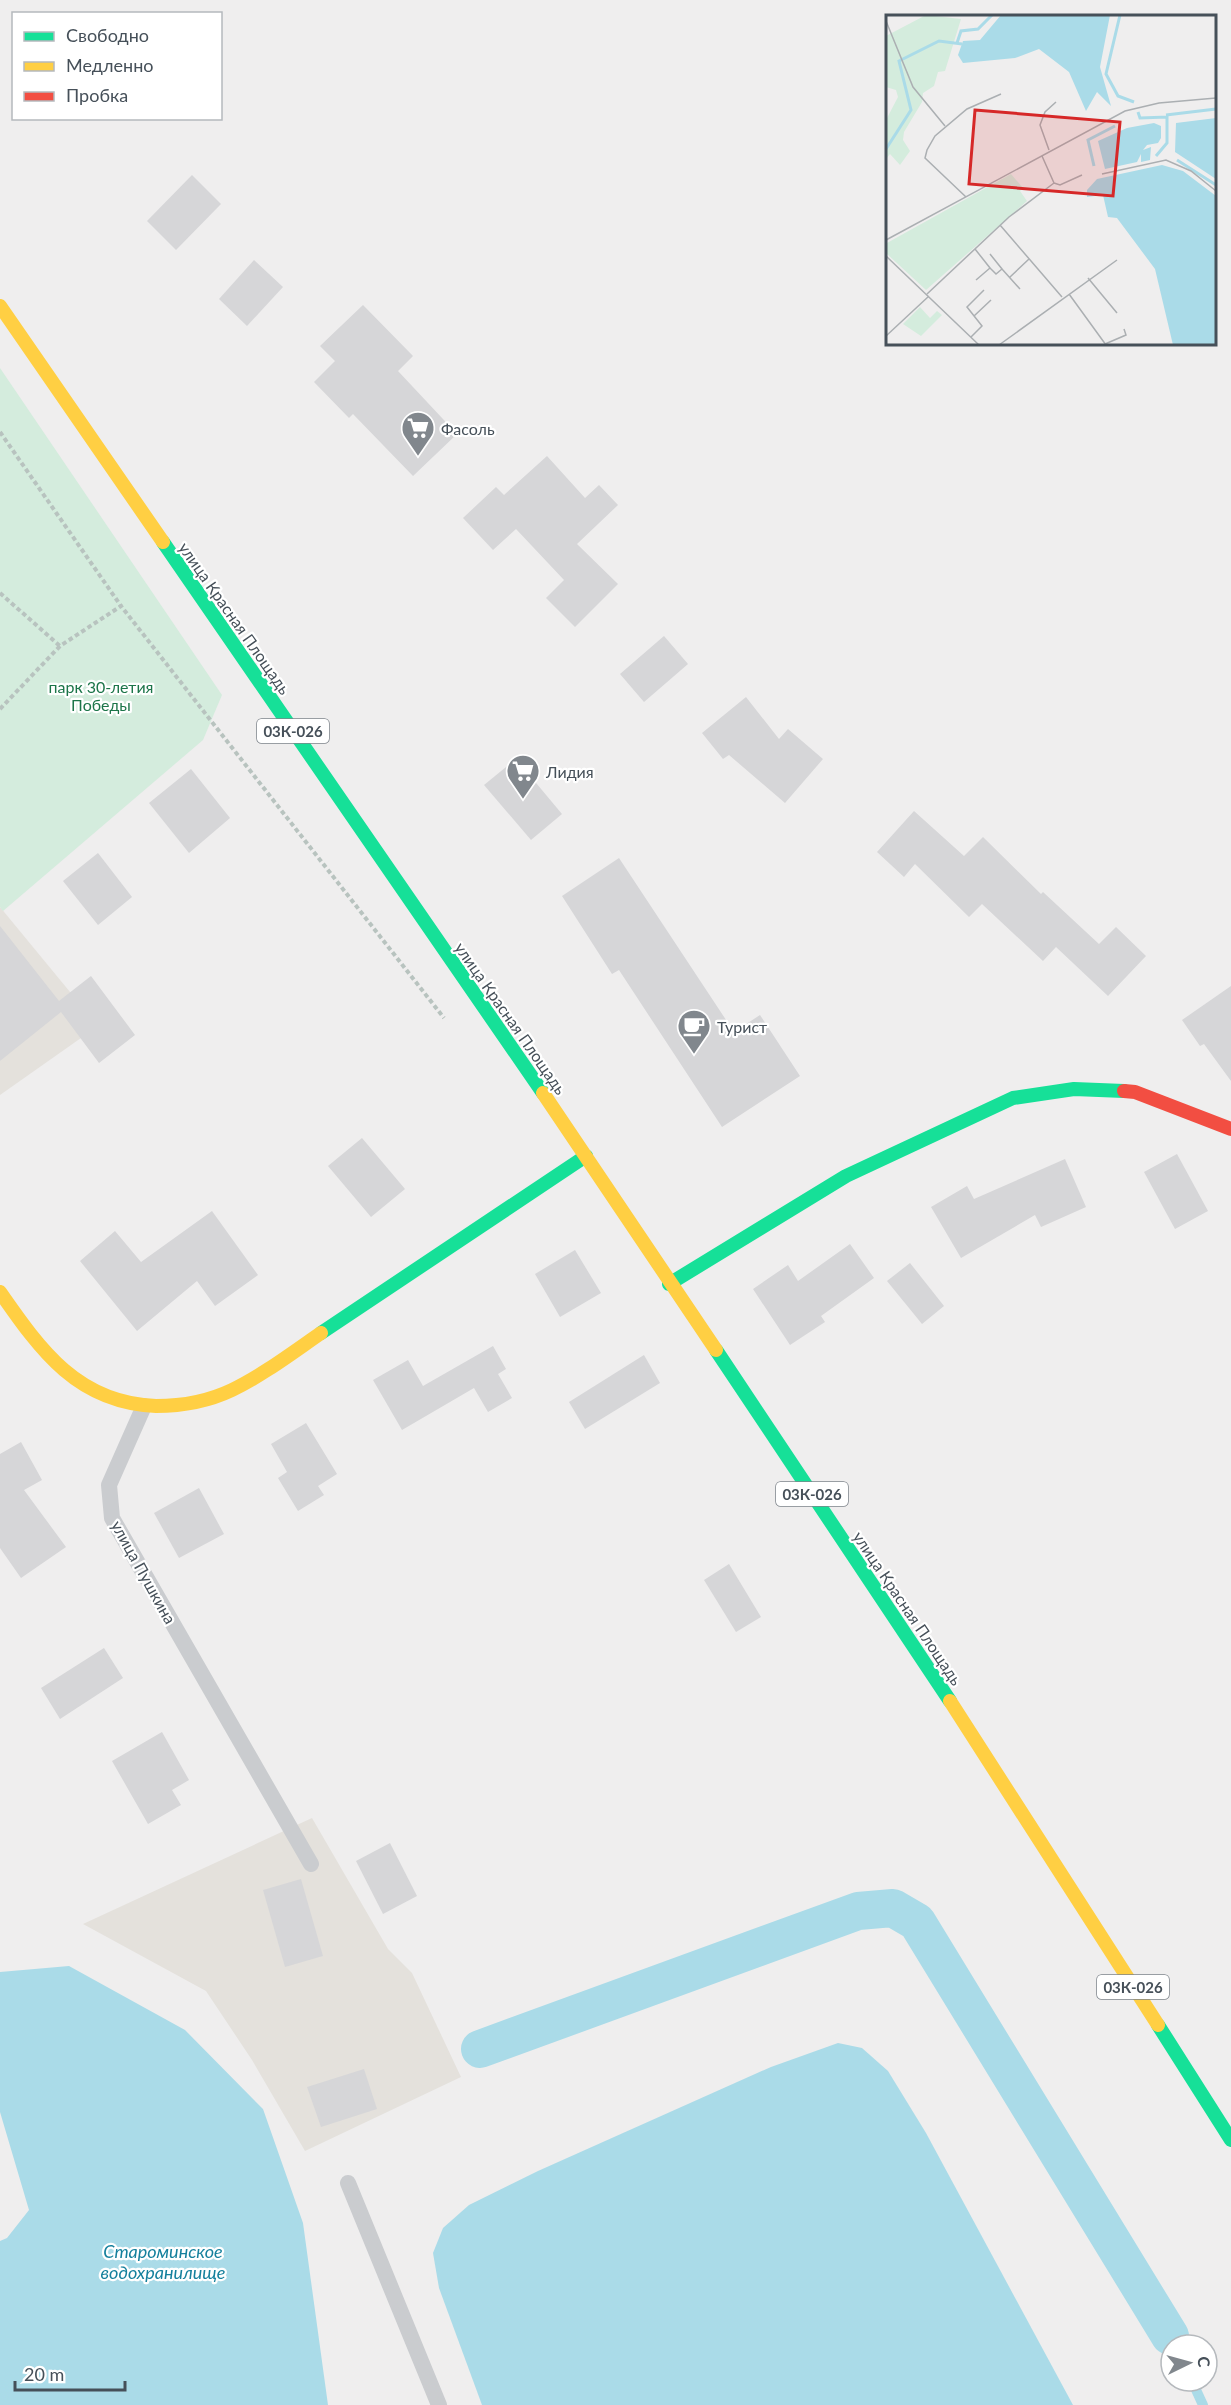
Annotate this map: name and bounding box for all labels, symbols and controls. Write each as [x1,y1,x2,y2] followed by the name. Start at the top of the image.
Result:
[12,12,222,120] legend
[886,15,1216,345] inset map
[66,24,149,46] text: Свободно
[66,54,154,76] text: Медленно
[66,84,128,106] text: Пробка
[400,410,436,457] supermarket icon: Фасоль
[441,419,495,438] place label: Фасоль
[175,538,295,698] street label: улица Красная Площадь
[48,677,154,714] park label: парк 30-летия Победы
[257,719,329,743] road number: 03К-026
[505,753,541,800] supermarket icon: Лидия
[545,762,594,781] place label: Лидия
[451,938,571,1098] street label: улица Красная Площадь
[676,1008,712,1055] cafe icon: Турист
[717,1017,767,1036] place label: Турист
[776,1482,848,1506] road number: 03К-026
[108,1517,180,1627] street label: улица Пушкина
[849,1528,967,1689] street label: улица Красная Площадь
[1097,1975,1169,1999] road number: 03К-026
[101,2240,225,2283] water label: Староминское водохранилище
[1159,2333,1219,2393] north arrow
[15,2354,124,2392] scale bar
[1195,2356,1214,2368] text: С
[24,2363,64,2385] text: 20 m

